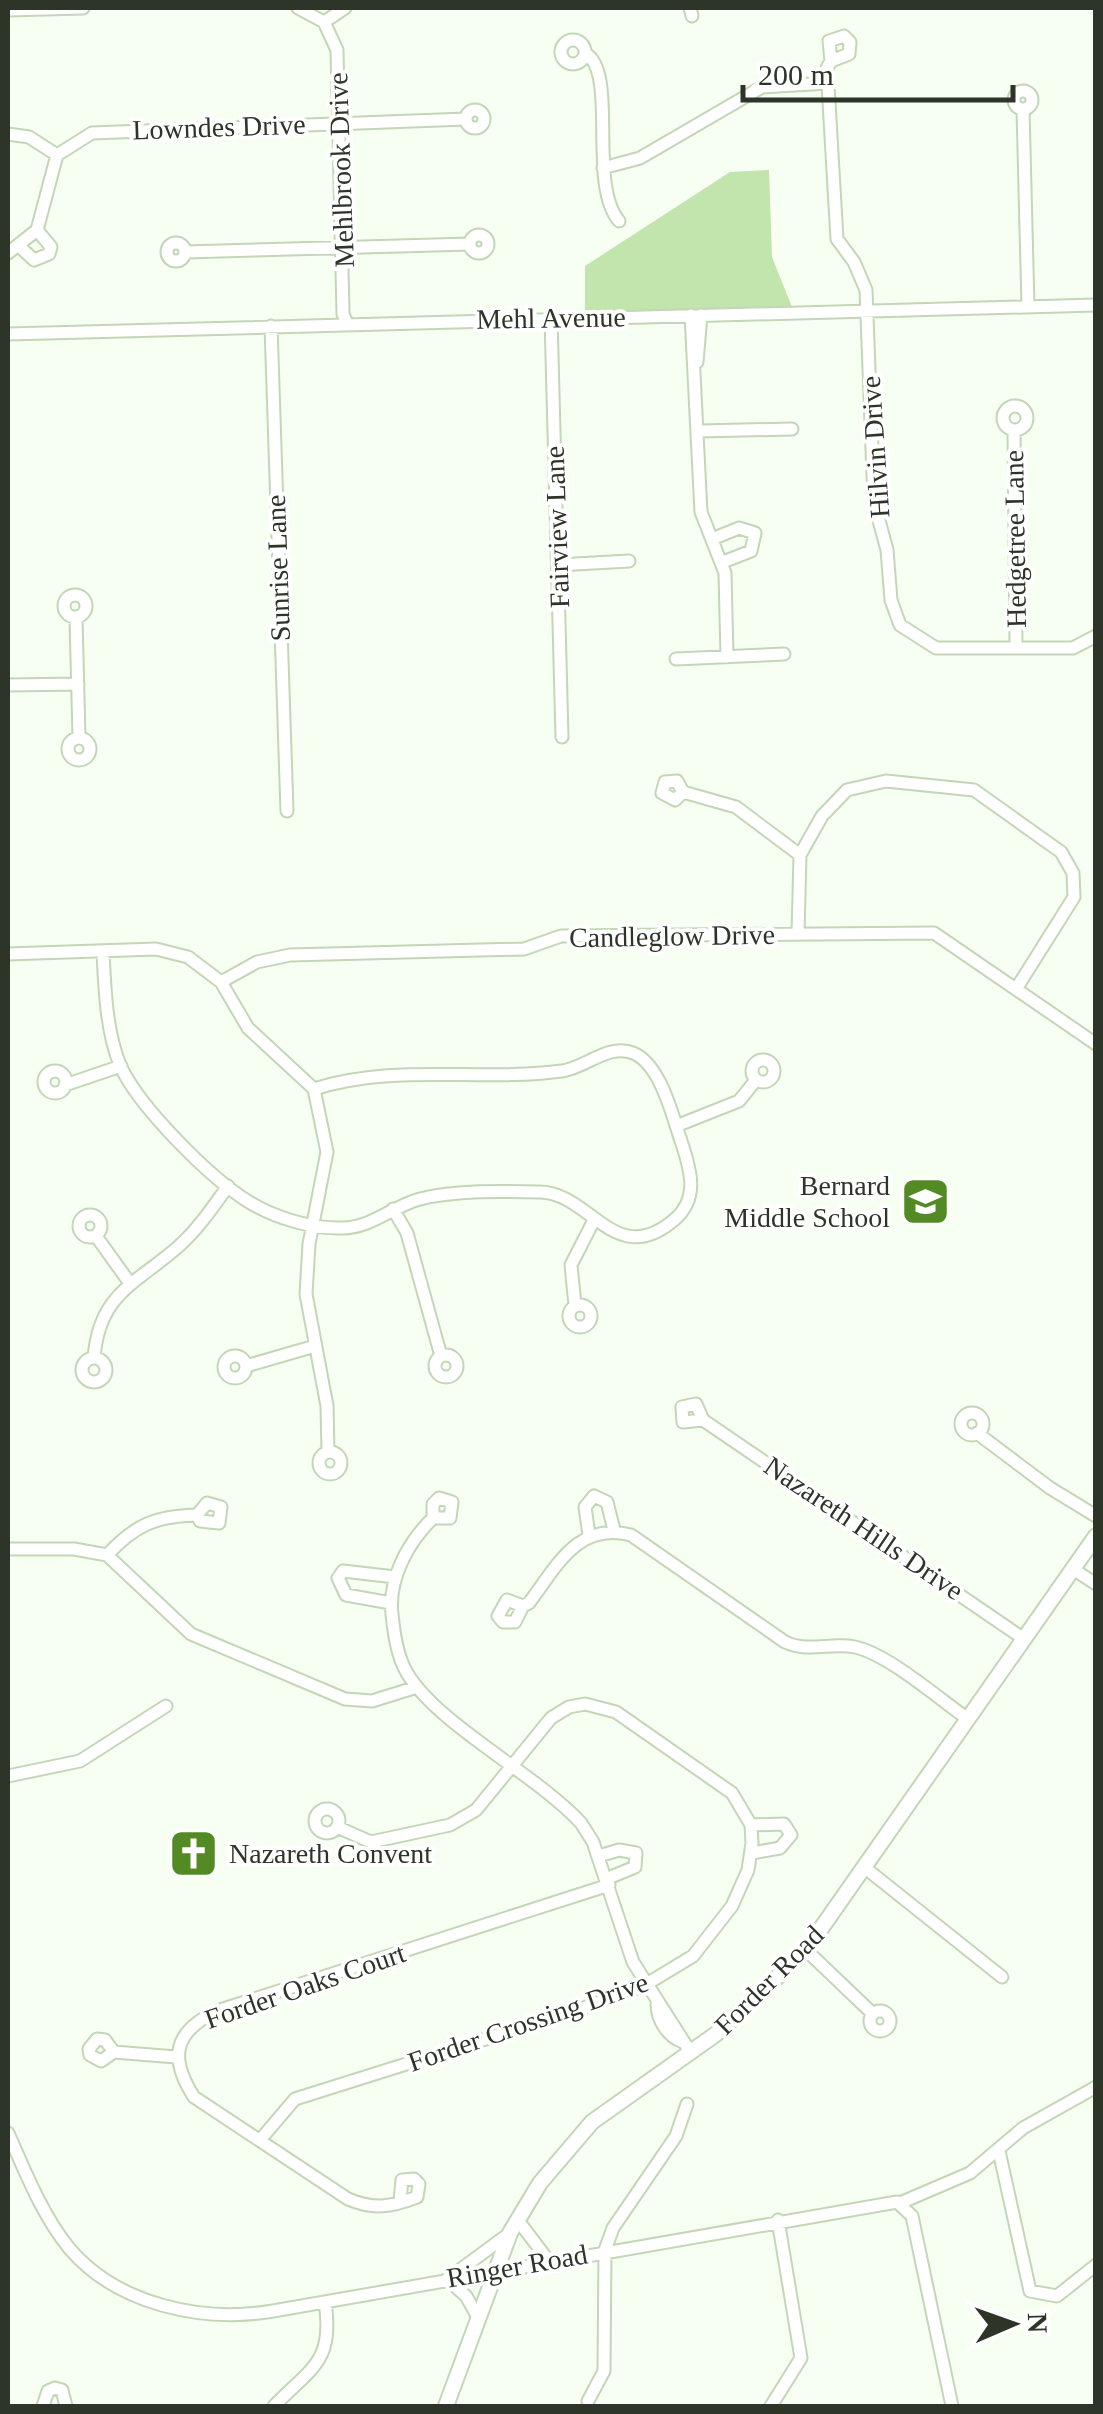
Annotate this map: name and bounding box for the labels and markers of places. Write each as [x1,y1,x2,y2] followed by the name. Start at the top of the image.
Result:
[724,1170,890,1233] place label: Bernard Middle School
[899,1175,951,1227] school or university icon: Bernard Middle School
[168,1827,220,1879] church icon: Nazareth Convent
[229,1838,432,1869] place label: Nazareth Convent

